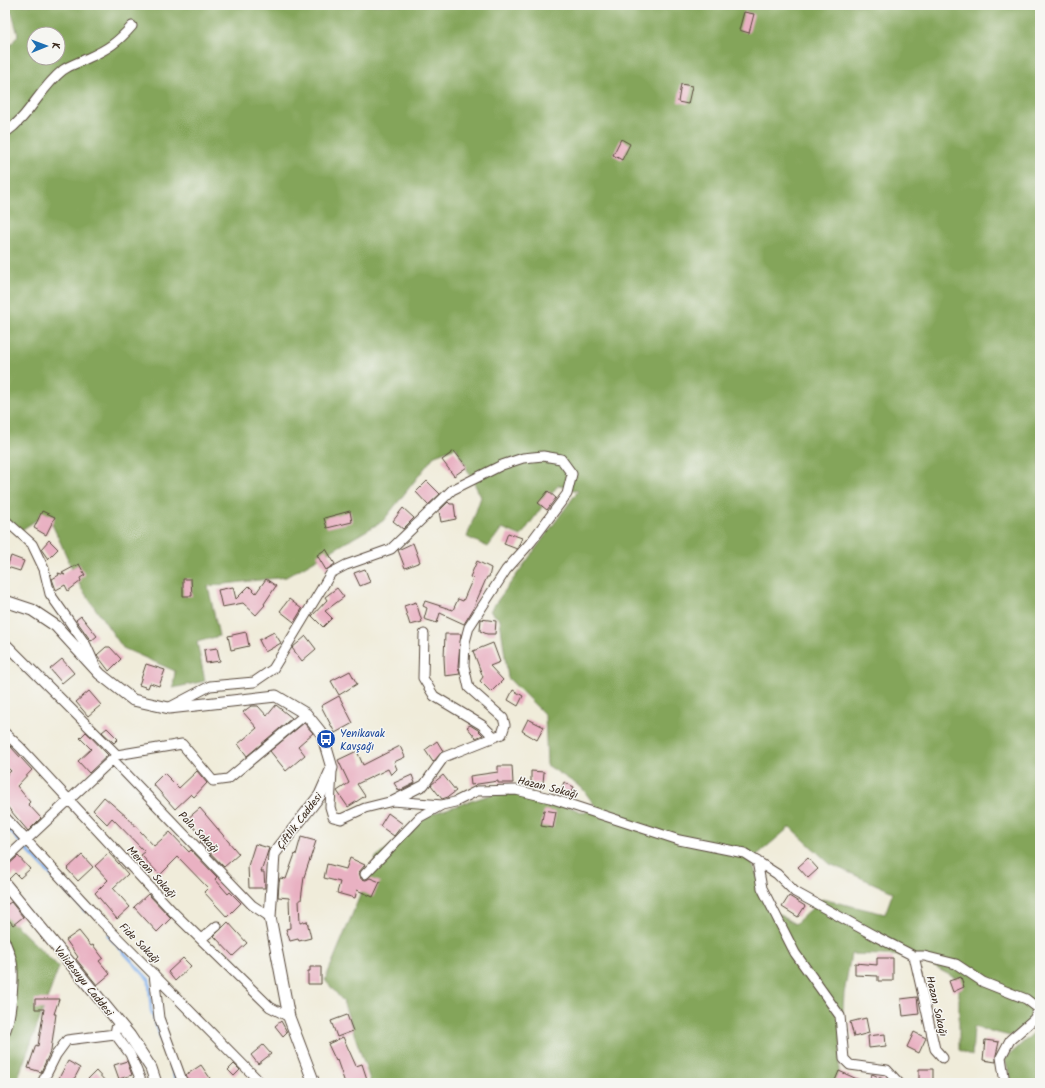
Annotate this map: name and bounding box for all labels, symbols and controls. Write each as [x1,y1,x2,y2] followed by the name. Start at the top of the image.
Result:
[26,26,66,66] north arrow
[46,42,64,50] text: K
[340,725,386,756] place label: Yenikavak Kavşağı
[315,728,337,750] bus stop icon: Yenikavak Kavşağı
[516,772,580,804] street label: Hazan Sokağı
[272,789,328,854] street label: Çiftlik Caddesi
[174,808,223,858] street label: Pala Sokağı
[122,842,181,903] street label: Mercan Sokağı
[114,919,164,969] street label: Fide Sokağı
[49,942,118,1021] street label: Validesuyu Caddesi
[920,974,952,1039] street label: Hazan Sokağı

